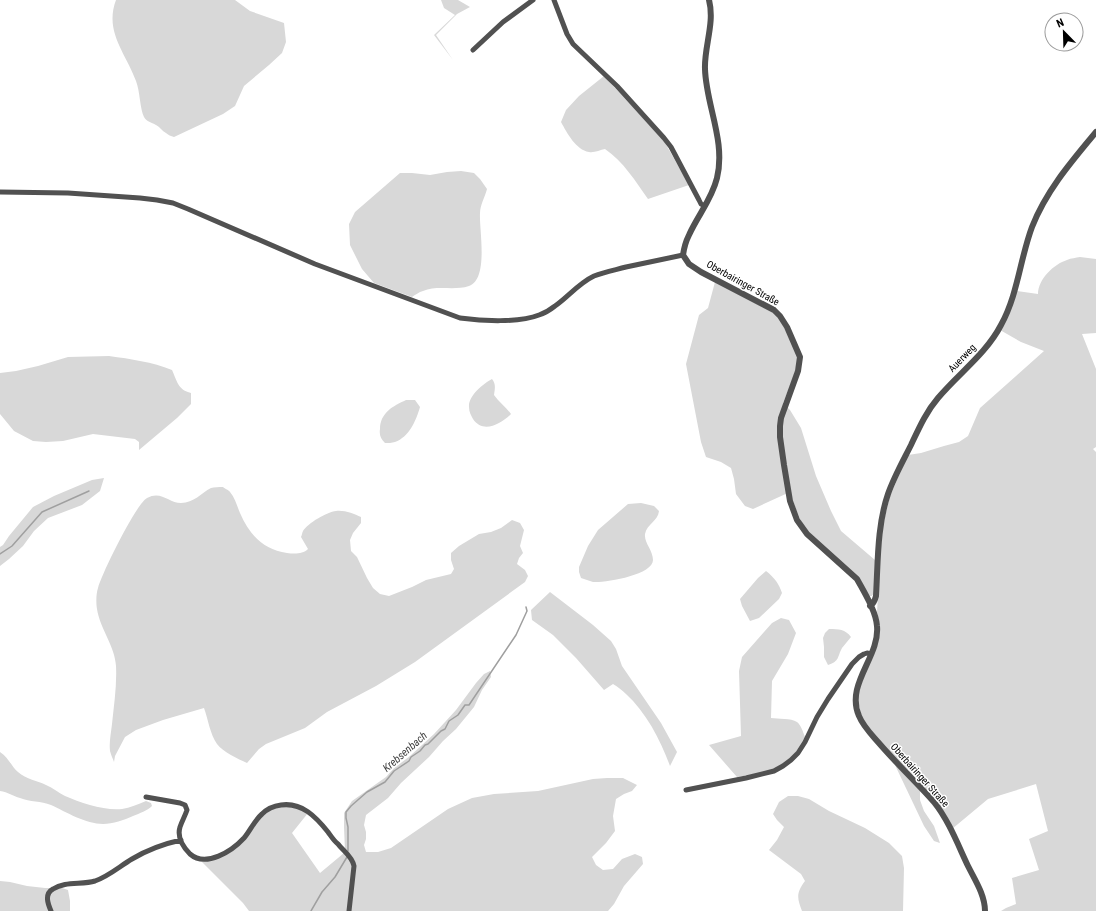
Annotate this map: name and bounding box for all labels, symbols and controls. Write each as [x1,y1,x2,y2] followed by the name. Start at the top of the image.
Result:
[1044,12,1084,52] north arrow
[1055,16,1066,31] text: N
[705,258,782,308] street label: Oberbairinger Straße
[946,342,978,374] street label: Auerweg
[380,729,430,775] water label: Krebsenbach
[889,741,952,809] street label: Oberbairinger Straße

